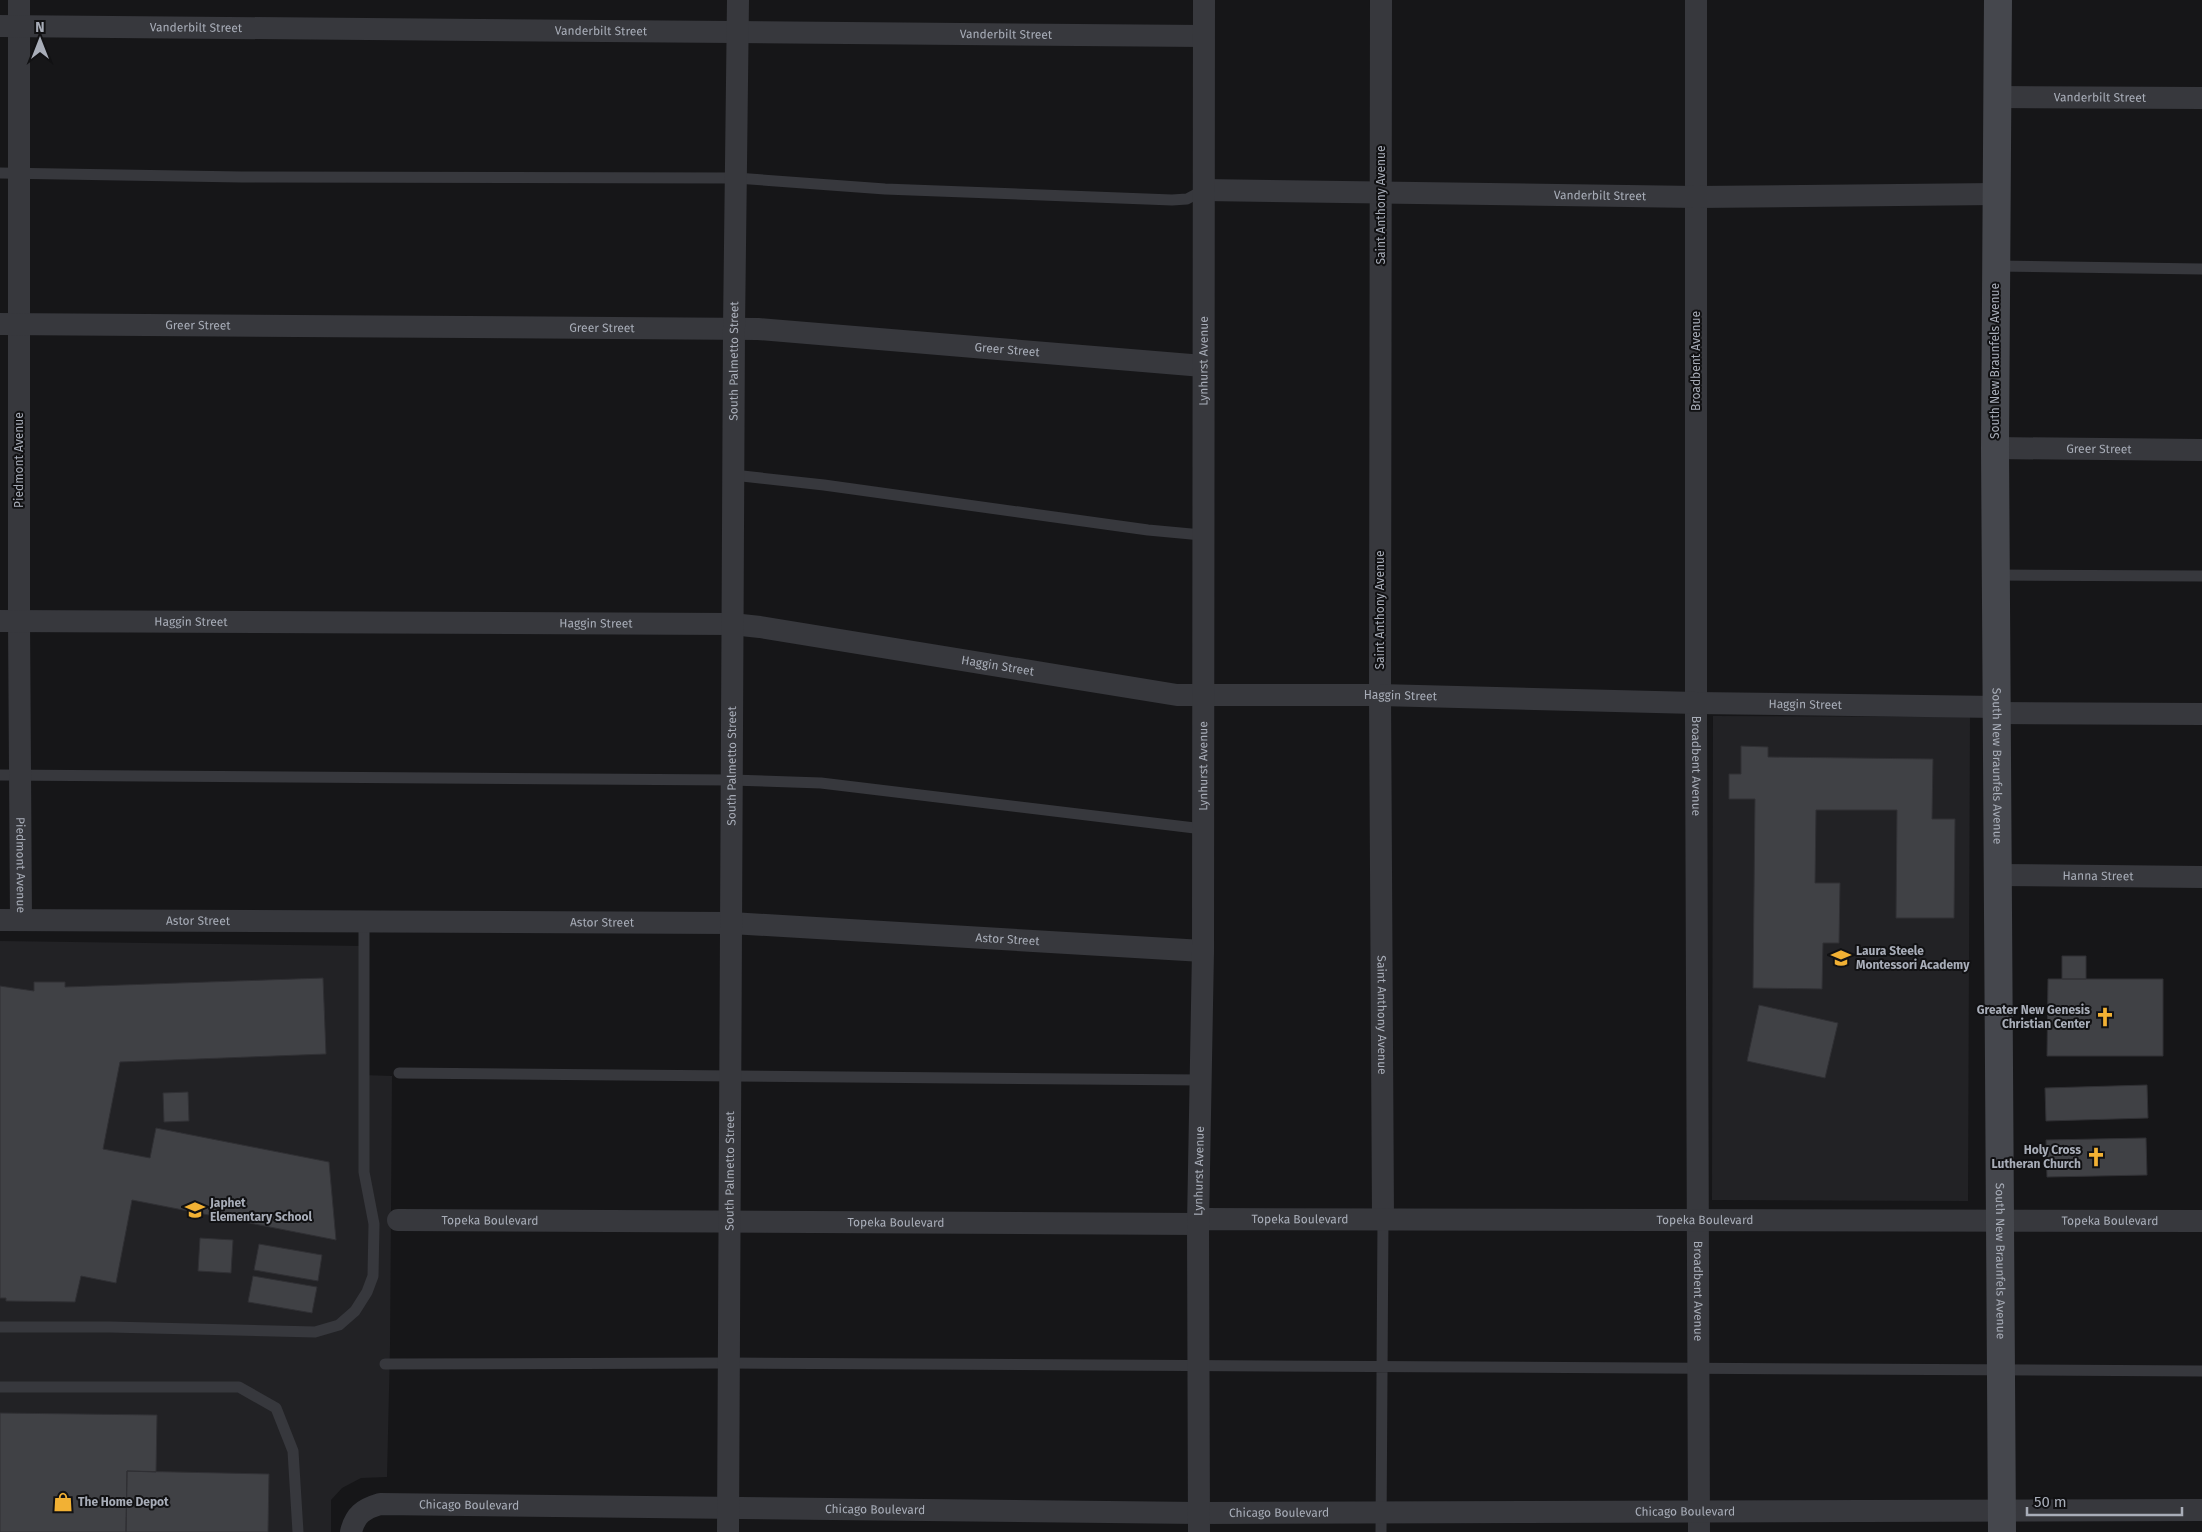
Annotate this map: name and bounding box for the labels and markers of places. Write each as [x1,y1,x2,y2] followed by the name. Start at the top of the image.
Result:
[1856,944,1970,972] place label: Laura Steele Montessori Academy
[1830,947,1852,969] school or university icon: Laura Steele Montessori Academy
[1977,1003,2090,1031] place label: Greater New Genesis Christian Center
[2094,1006,2116,1028] church icon: Greater New Genesis Christian Center
[1992,1143,2081,1171] place label: Holy Cross Lutheran Church
[2085,1146,2107,1168] church icon: Holy Cross Lutheran Church
[209,1196,313,1224] place label: Japhet Elementary School
[184,1199,206,1221] school or university icon: Japhet Elementary School
[52,1491,74,1513] shop icon: The Home Depot
[78,1495,169,1509] place label: The Home Depot

